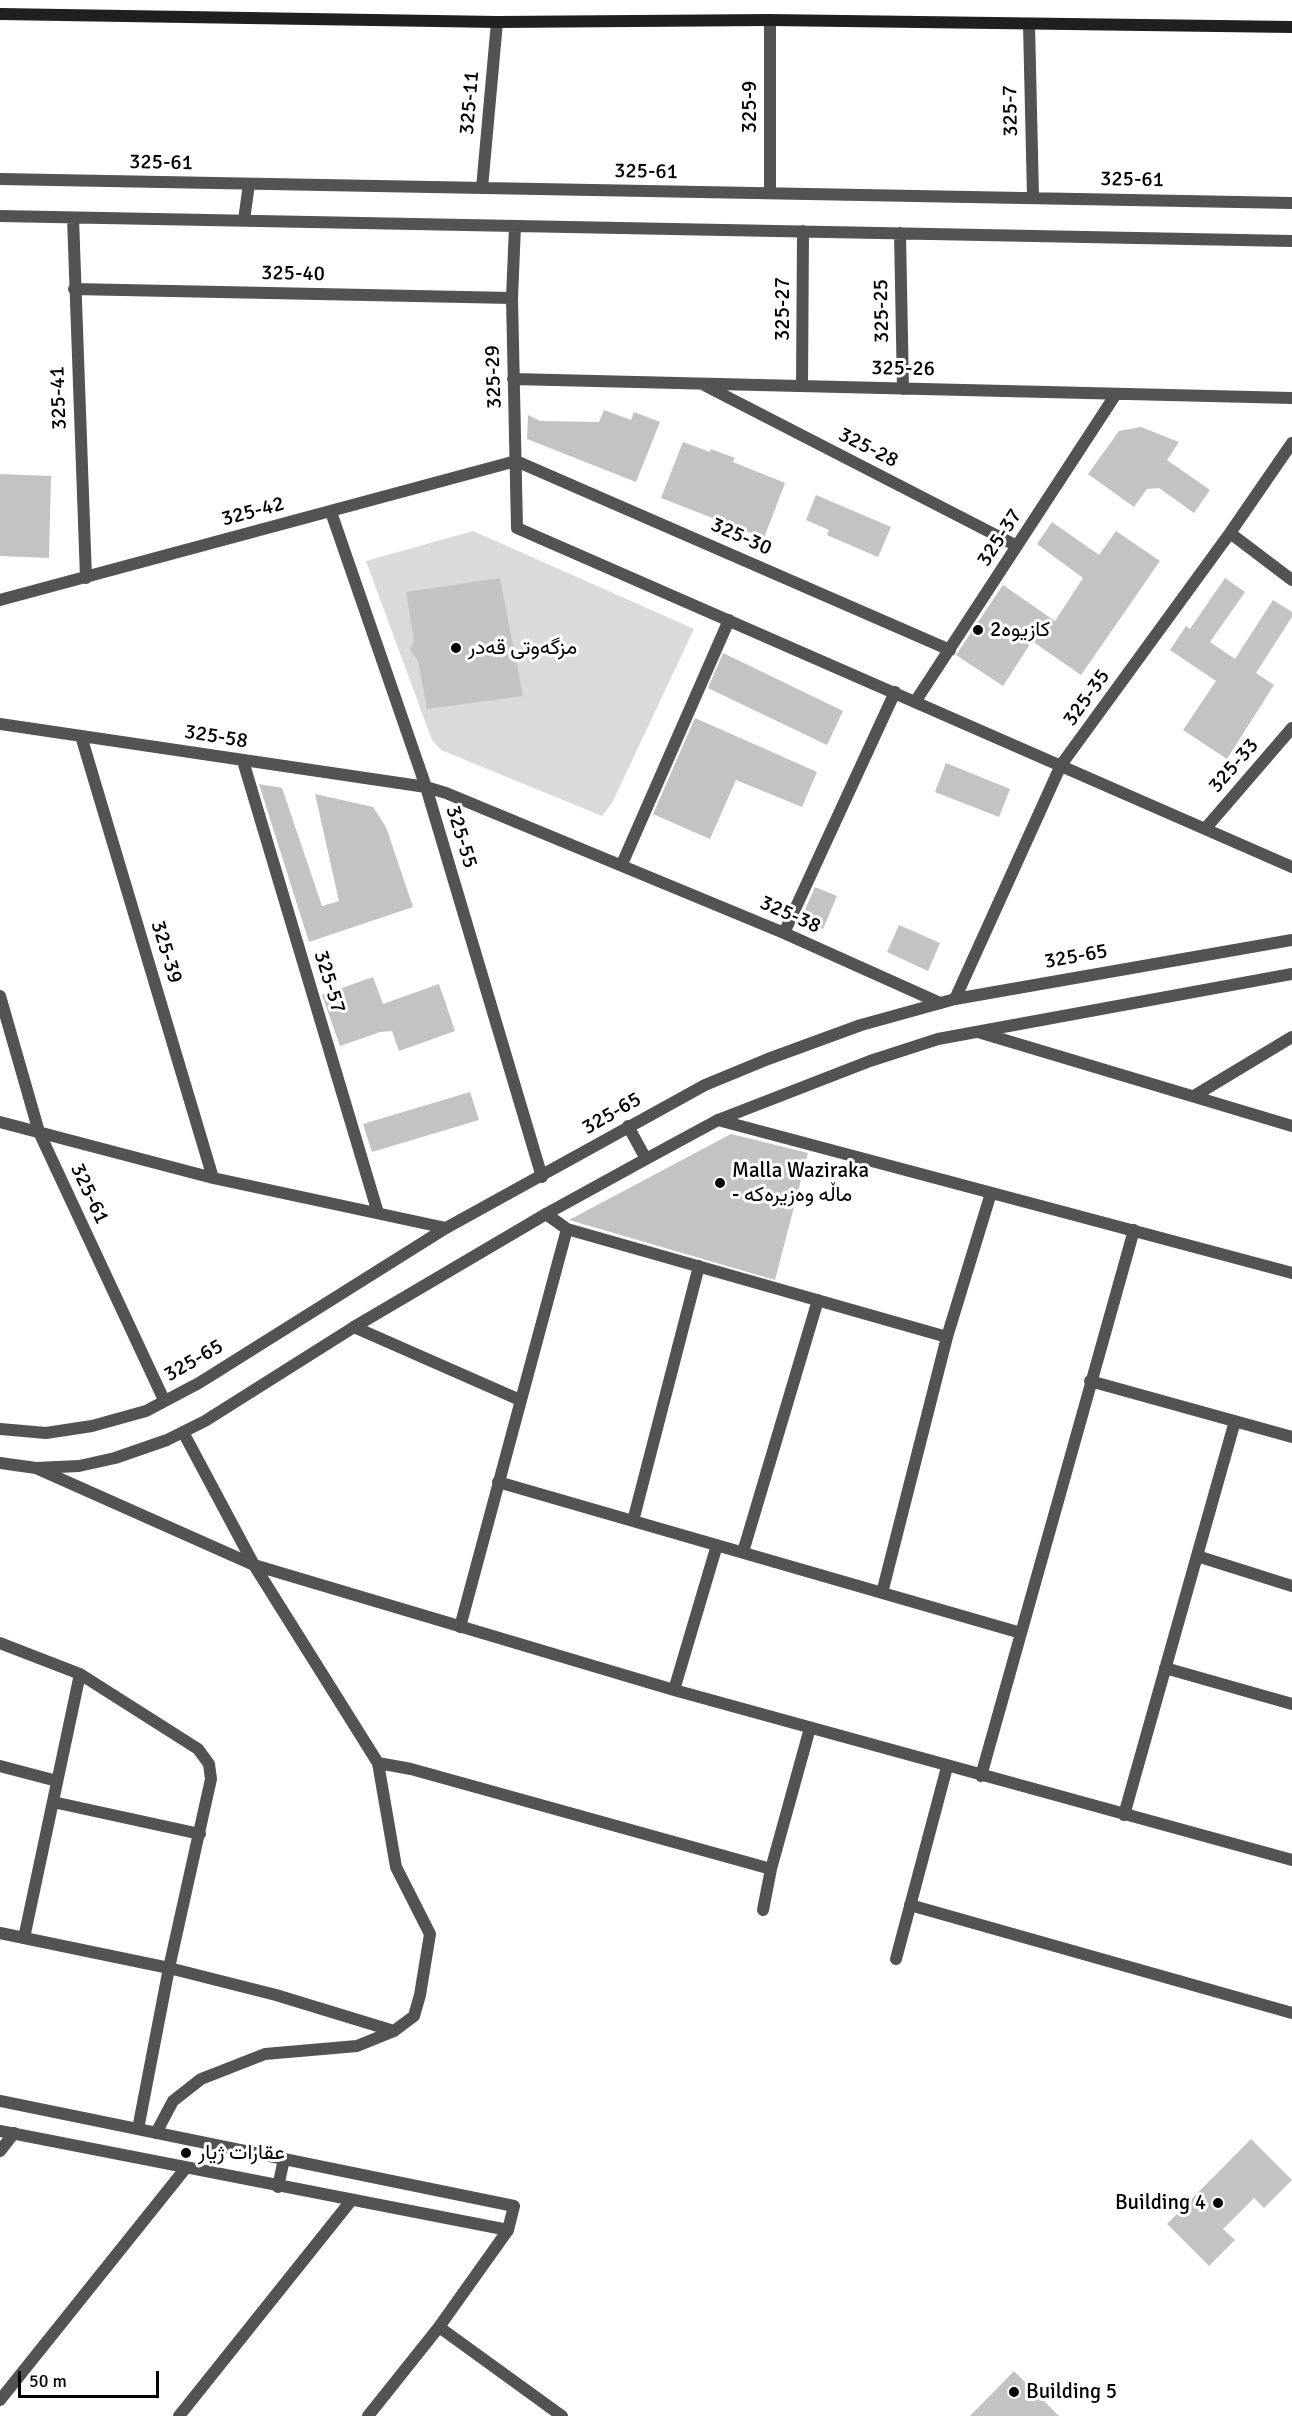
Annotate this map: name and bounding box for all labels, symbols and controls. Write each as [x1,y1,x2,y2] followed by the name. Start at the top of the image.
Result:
[455,70,485,136] street label: 325-11
[737,81,763,133] street label: 325-9
[998,85,1024,137] street label: 325-7
[129,150,193,176] street label: 325-61
[614,159,678,185] street label: 325-61
[1100,167,1164,193] street label: 325-61
[261,261,325,287] street label: 325-40
[770,277,796,341] street label: 325-27
[869,279,895,343] street label: 325-25
[480,345,508,409] street label: 325-29
[871,356,935,382] street label: 325-26
[45,366,73,430] street label: 325-41
[834,422,902,474] street label: 325-28
[219,492,287,532] street label: 325-42
[972,504,1028,572] street label: 325-37
[707,512,775,562] street label: 325-30
[990,617,1050,643] place label: كازيوه2
[971,623,985,637] marker: كازيوه2
[468,635,577,661] place label: مزگەوتی قەدر
[449,641,463,655] marker: مزگەوتی قەدر
[1058,665,1116,731] street label: 325-35
[182,720,250,754] street label: 325-58
[1203,734,1265,798] street label: 325-33
[440,803,482,871] street label: 325-55
[756,890,824,940] street label: 325-38
[145,918,187,986] street label: 325-39
[1042,939,1110,975] street label: 325-65
[308,948,350,1016] street label: 325-57
[578,1087,646,1141] street label: 325-65
[732,1158,869,1208] place label: Malla Waziraka - ماڵە وەزیرەکە
[64,1160,114,1228] street label: 325-61
[713,1176,727,1190] marker: Malla Waziraka - ماڵە وەزیرەکە
[160,1334,228,1388] street label: 325-65
[198,2140,285,2166] place label: عقارات ژیار
[179,2146,193,2160] marker: عقارات ژیار
[1115,2190,1206,2216] place label: Building 4
[1211,2196,1225,2210] marker: Building 4
[21,2359,162,2397] scale bar
[29,2370,67,2392] text: 50 m
[1026,2379,1117,2405] place label: Building 5
[1007,2385,1021,2399] marker: Building 5

